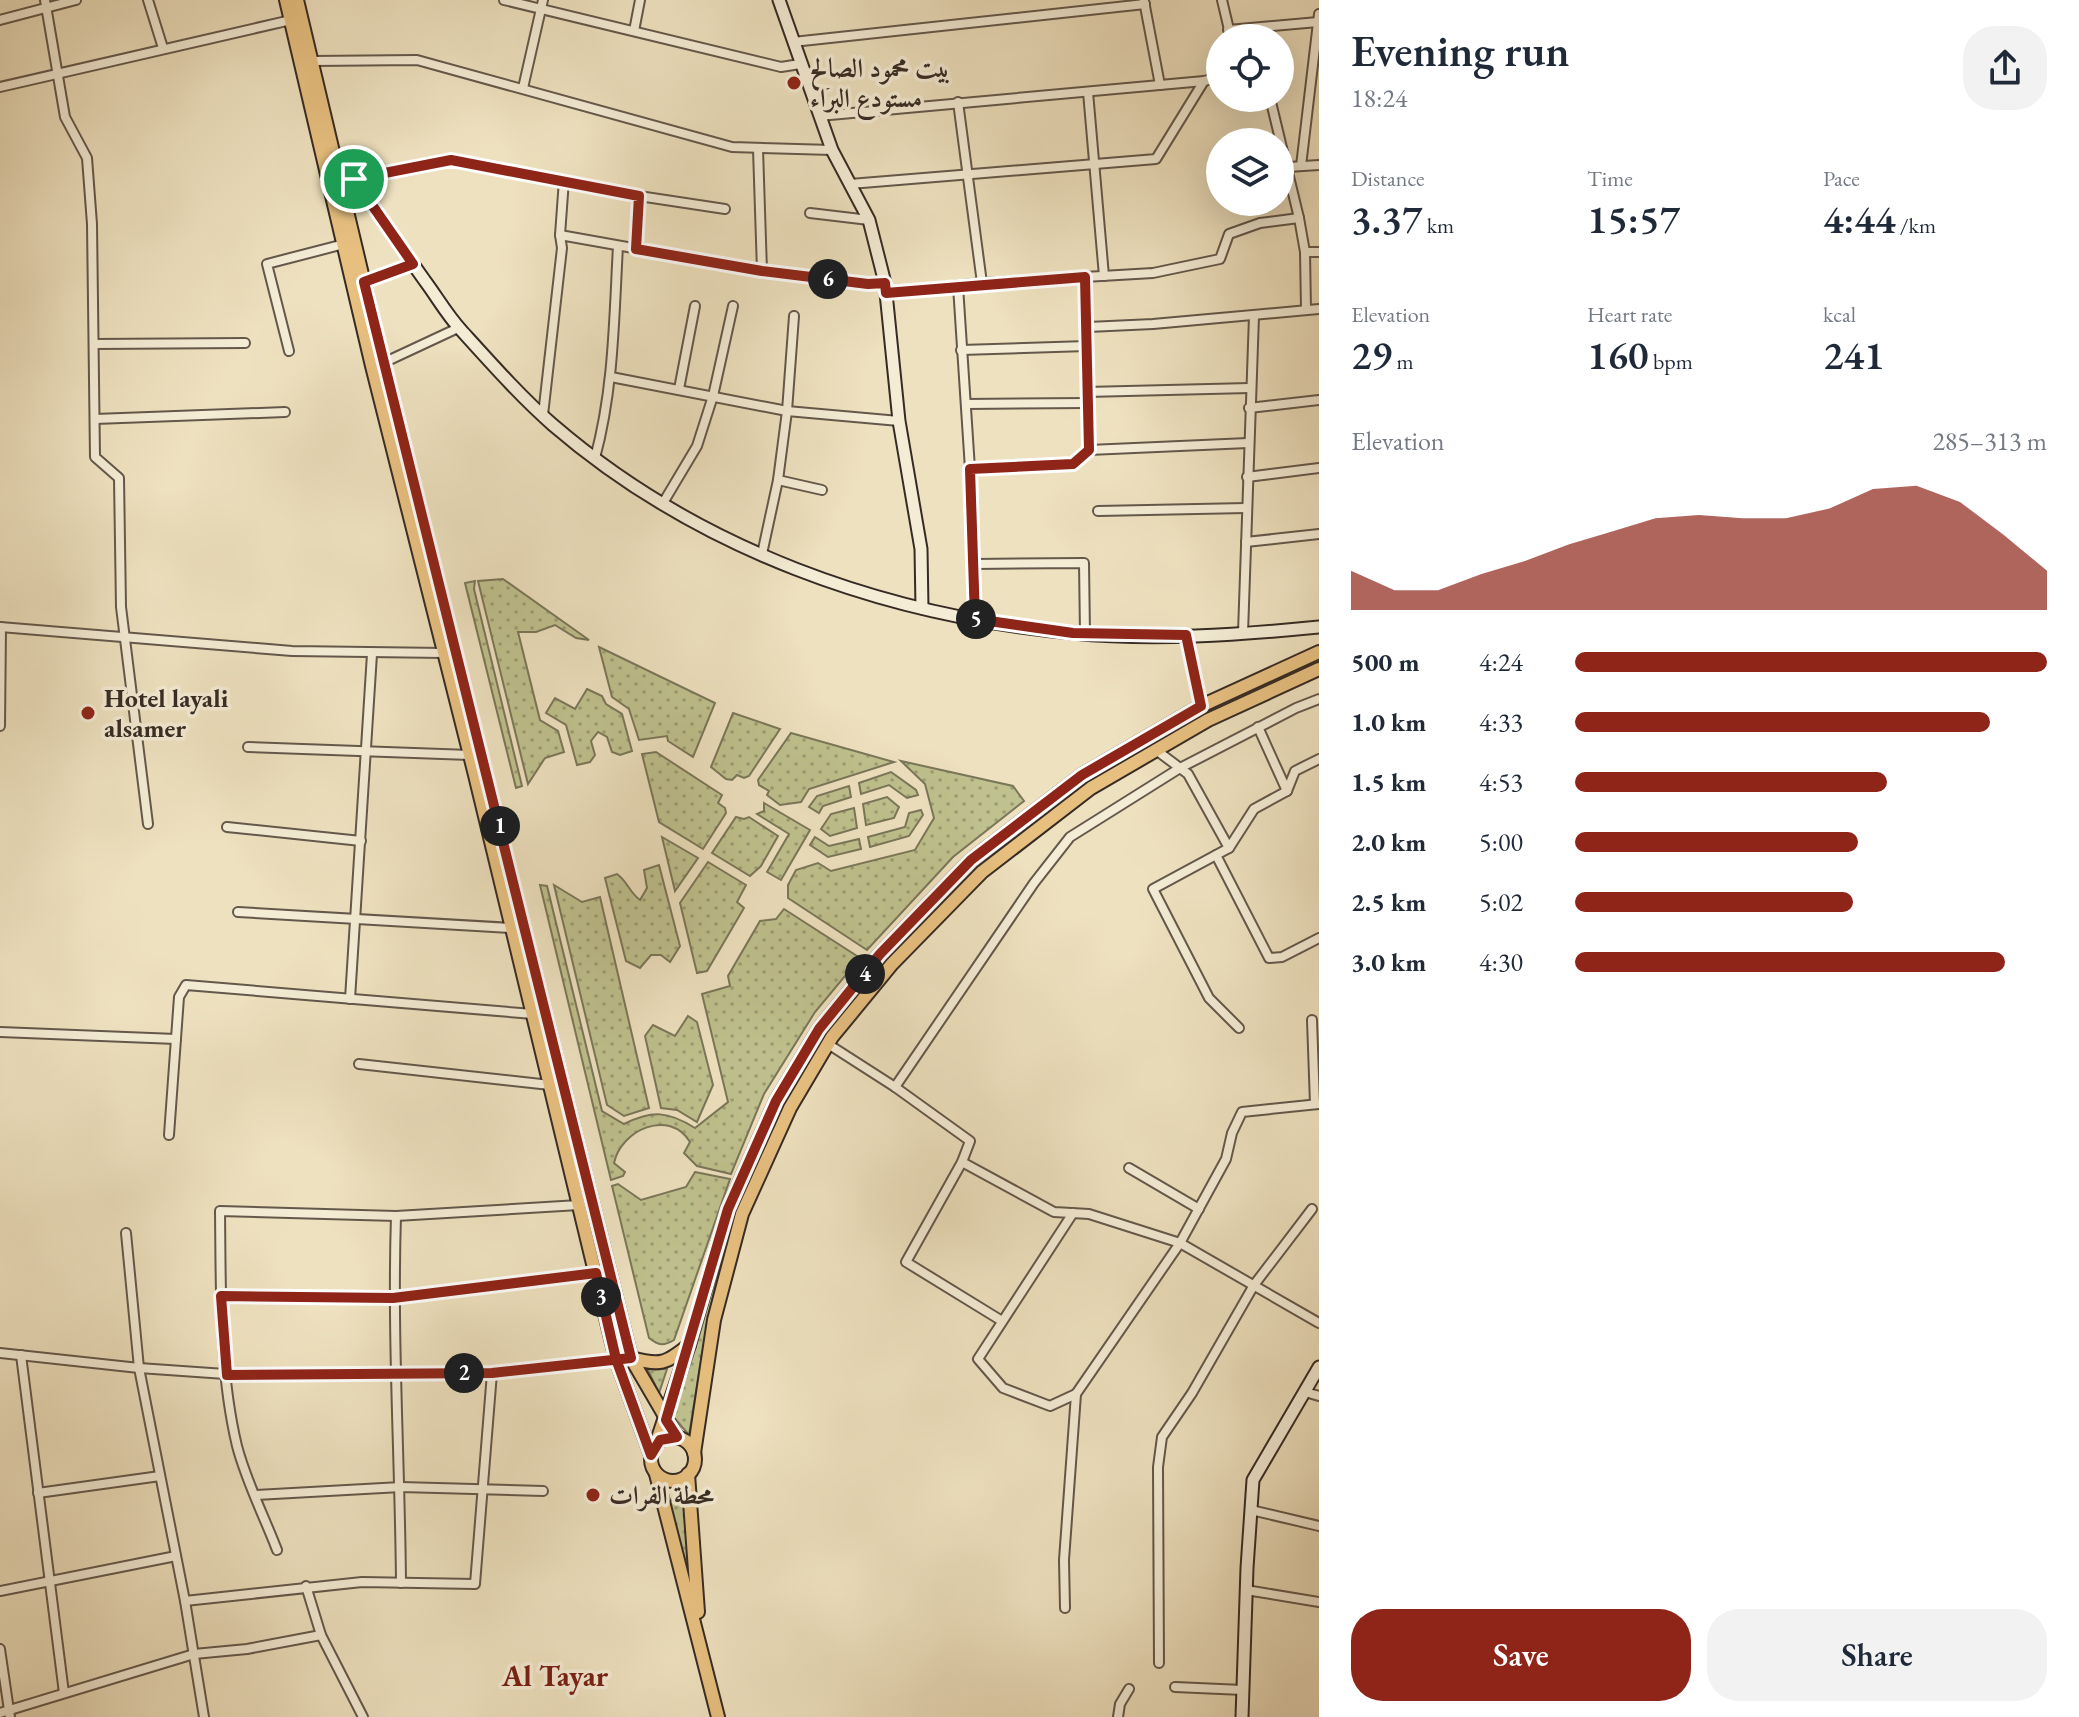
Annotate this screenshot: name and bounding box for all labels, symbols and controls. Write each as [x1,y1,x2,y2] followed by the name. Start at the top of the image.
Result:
[1351,22,1570,79] text: Evening run
[1206,24,1294,216] map controls
[1206,24,1294,112] button: locate
[1963,26,2047,110] button: share
[810,51,950,120] place label: بيت محمود الصالح مستودع البراء
[785,74,803,92] marker: بيت محمود الصالح مستودع البراء
[1351,81,1407,115] text: 18:24
[1206,128,1294,216] button: layers
[320,145,388,213] pin
[332,157,376,201] icon: arrive
[1351,164,1424,193] text: Distance
[1587,164,1633,193] text: Time
[1823,164,1860,193] text: Pace
[1351,193,1422,245] text: 3.37
[1587,193,1680,245] text: 15:57
[1823,193,1895,245] text: 4:44
[1422,211,1454,240] text: km
[1895,211,1936,240] text: /km
[808,259,848,299] pin: 6
[822,264,834,293] text: 6
[1351,300,1430,329] text: Elevation
[1587,300,1672,329] text: Heart rate
[1823,300,1856,329] text: kcal
[1351,329,1392,381] text: 29
[1587,329,1649,381] text: 160
[1823,329,1885,381] text: 241
[1392,347,1414,376] text: m
[1649,347,1693,376] text: bpm
[1351,424,1445,458] text: Elevation
[1932,424,2047,458] text: 285–313 m
[956,599,996,639] pin: 5
[970,604,982,633] text: 5
[1351,645,1419,679] text: 500 m
[1479,645,1523,679] text: 4:24
[104,681,229,745] place label: Hotel layali alsamer
[79,704,97,722] marker: Hotel layali alsamer
[1351,705,1426,739] text: 1.0 km
[1479,705,1523,739] text: 4:33
[1351,765,1426,799] text: 1.5 km
[1479,765,1523,799] text: 4:53
[480,806,520,846] pin: 1
[494,811,506,840] text: 1
[1351,825,1426,859] text: 2.0 km
[1479,825,1523,859] text: 5:00
[1351,885,1426,919] text: 2.5 km
[1479,885,1523,919] text: 5:02
[1351,945,1426,979] text: 3.0 km
[1479,945,1523,979] text: 4:30
[845,954,885,994] pin: 4
[859,959,871,988] text: 4
[581,1277,621,1317] pin: 3
[595,1282,607,1311] text: 3
[444,1353,484,1393] pin: 2
[458,1358,470,1387] text: 2
[609,1478,715,1512] place label: محطة الفرات
[584,1486,602,1504] marker: محطة الفرات
[1351,1609,1691,1701] button: Save
[1707,1609,2047,1701] button: Share
[501,1656,609,1695] district label: Al Tayar

